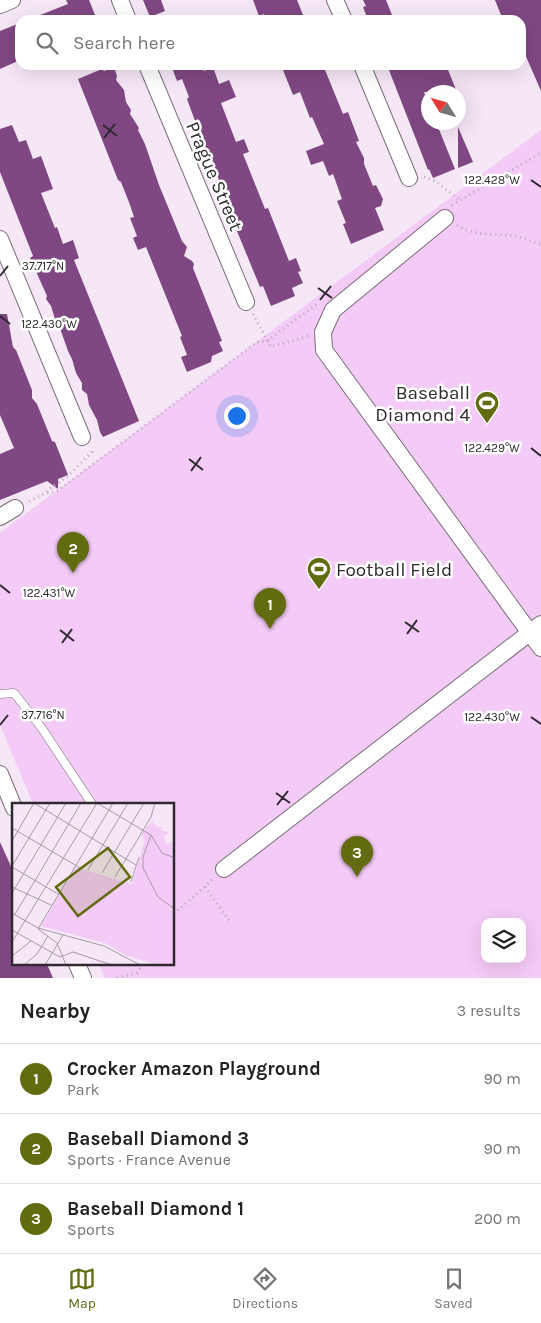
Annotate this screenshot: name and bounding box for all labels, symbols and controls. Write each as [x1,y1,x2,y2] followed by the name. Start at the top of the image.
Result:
[15,15,526,70] search box
[33,29,61,57] icon: search
[73,32,175,54] text: Search here
[421,85,466,130] north arrow
[181,118,247,234] street label: Prague Street
[464,173,520,187] text: 122.428°W
[22,259,64,273] text: 37.717°N
[21,317,77,331] text: 122.430°W
[375,382,470,426] place label: Baseball Diamond 4
[474,390,500,424] sports icon: Baseball Diamond 4
[224,403,250,429] your location
[464,441,520,455] text: 122.429°W
[57,532,89,573] pin: 2
[306,556,332,590] sports icon: Football Field
[336,559,452,581] place label: Football Field
[23,586,76,600] text: 122.431°W
[254,588,286,629] pin: 1
[21,708,65,722] text: 37.716°N
[464,710,520,724] text: 122.430°W
[12,803,175,966] inset map
[341,836,373,877] pin: 3
[481,918,526,963] map controls
[481,918,526,963] button: layers
[20,999,90,1023] text: Nearby
[457,1001,521,1020] text: 3 results
[67,1058,321,1080] text: Crocker Amazon Playground
[33,1069,39,1088] text: 1
[483,1069,521,1088] text: 90 m
[67,1080,99,1099] text: Park
[67,1128,249,1150] text: Baseball Diamond 3
[31,1139,41,1158] text: 2
[483,1139,521,1158] text: 90 m
[67,1150,231,1169] text: Sports · France Avenue
[67,1198,244,1220] text: Baseball Diamond 1
[31,1209,41,1228] text: 3
[474,1209,521,1228] text: 200 m
[67,1220,115,1239] text: Sports
[68,1265,96,1312] tab: Map
[232,1265,298,1312] tab: Directions
[434,1265,473,1312] tab: Saved

